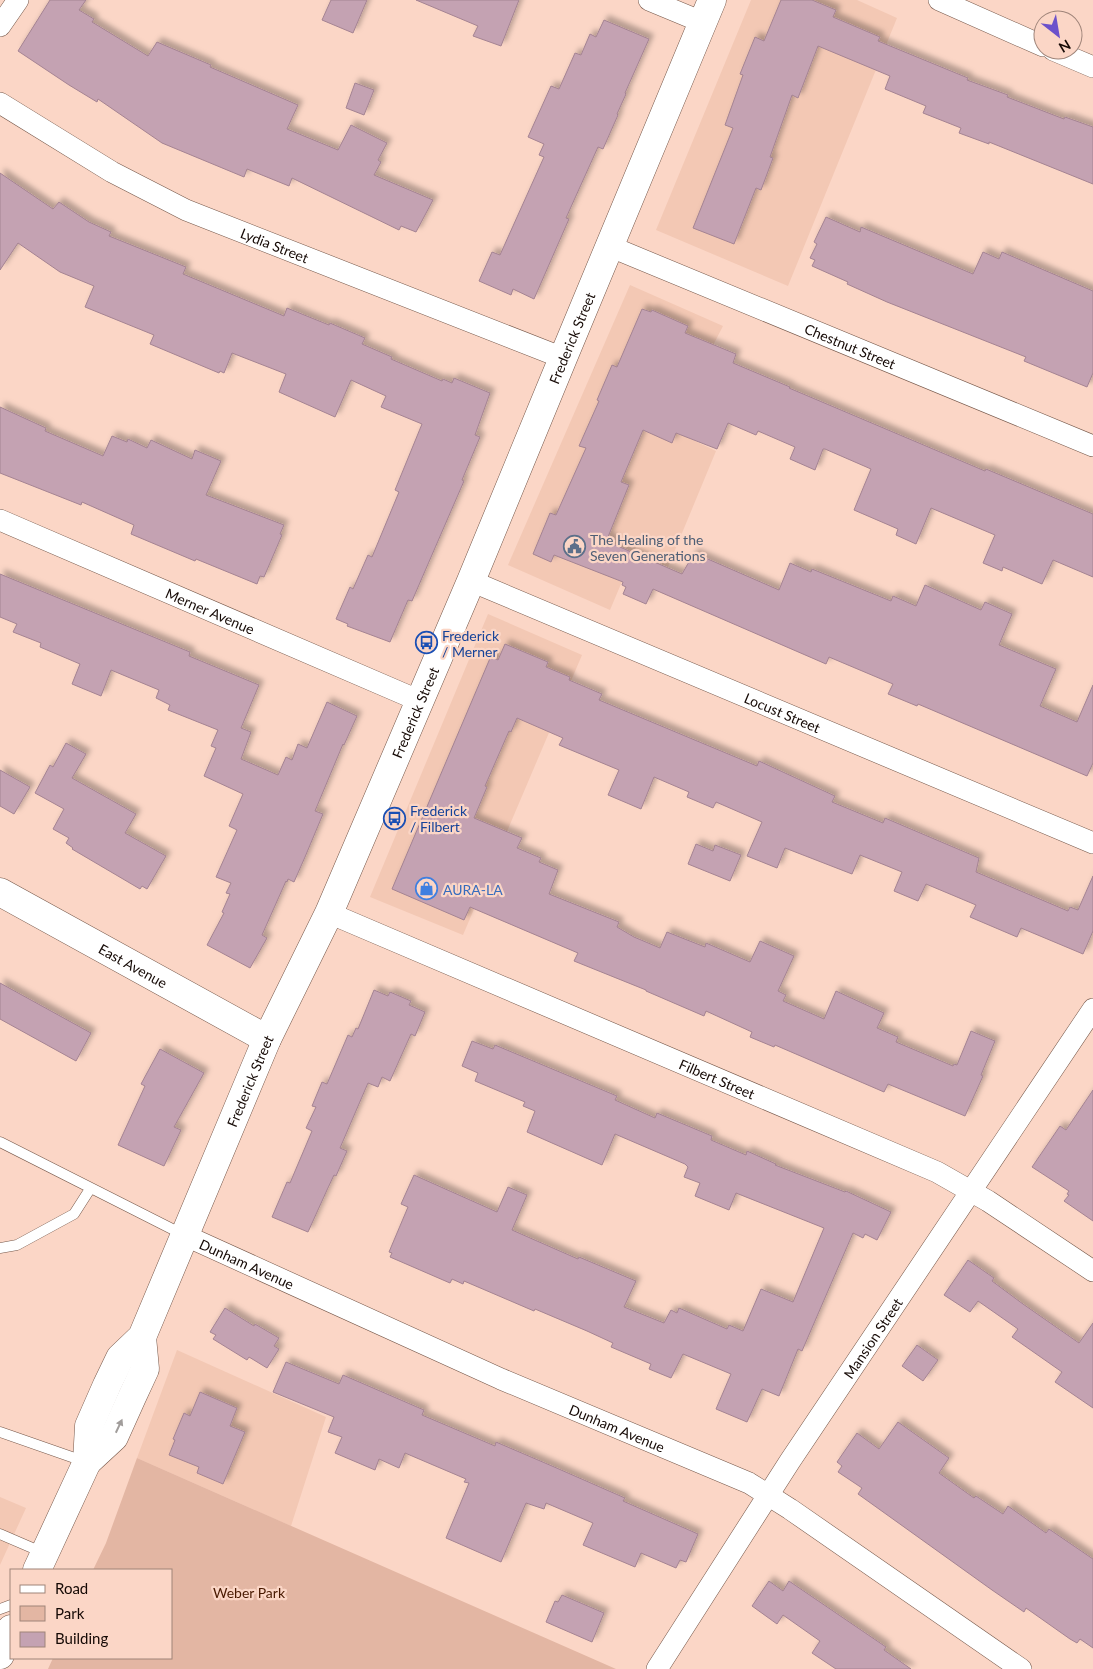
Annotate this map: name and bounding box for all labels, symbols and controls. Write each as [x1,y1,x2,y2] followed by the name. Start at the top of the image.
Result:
[1033,10,1083,60] north arrow
[1056,37,1074,57] text: N
[238,224,311,266] street label: Lydia Street
[545,289,598,386] street label: Frederick Street
[802,319,898,372] street label: Chestnut Street
[590,531,706,564] place label: The Healing of the Seven Generations
[562,535,586,559] public building icon: The Healing of the Seven Generations
[163,584,257,637] street label: Merner Avenue
[442,627,500,660] place label: Frederick / Merner
[414,631,438,655] bus stop icon: Frederick / Merner
[388,664,442,761] street label: Frederick Street
[742,689,823,736] street label: Locust Street
[410,802,468,835] place label: Frederick / Filbert
[382,806,406,830] bus stop icon: Frederick / Filbert
[415,877,439,901] shop icon: AURA-LA
[443,881,503,898] place label: AURA-LA
[96,940,170,991] street label: East Avenue
[223,1032,276,1129] street label: Frederick Street
[677,1055,758,1102] street label: Filbert Street
[197,1235,297,1292] street label: Dunham Avenue
[839,1294,906,1381] street label: Mansion Street
[567,1400,667,1455] street label: Dunham Avenue
[115,1419,123,1433] one-way arrow
[10,1569,172,1659] legend
[55,1579,88,1597] text: Road
[213,1584,286,1601] park label: Weber Park
[55,1604,85,1622] text: Park
[55,1629,108,1647] text: Building

